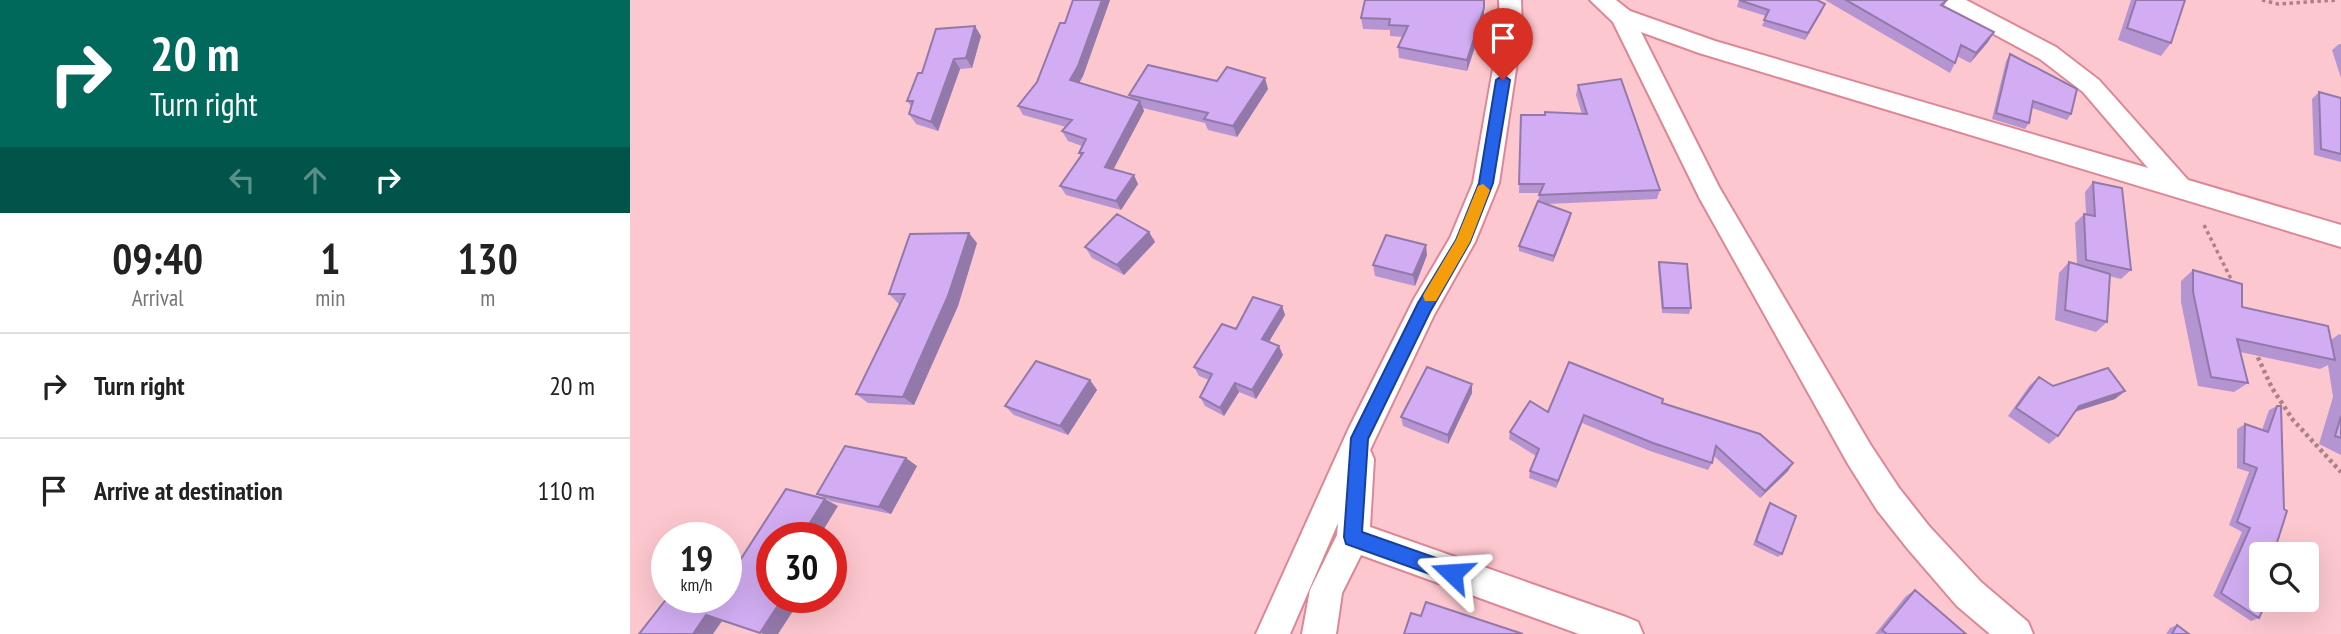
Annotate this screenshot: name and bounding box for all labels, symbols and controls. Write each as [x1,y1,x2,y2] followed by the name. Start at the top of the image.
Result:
[1473,8,1533,80] pin
[1484,19,1522,57] icon: arrive
[150,21,239,85] text: 20 m
[35,28,126,119] icon: right
[150,83,258,125] text: Turn right
[223,161,261,199] icon: left
[296,161,334,199] icon: ahead
[369,161,407,199] icon: right
[112,231,203,286] text: 09:40
[320,231,340,286] text: 1
[458,231,518,286] text: 130
[132,283,184,312] text: Arrival
[315,283,345,312] text: min
[480,283,495,312] text: m
[35,367,73,405] icon: right
[94,369,185,402] text: Turn right
[549,369,595,402] text: 20 m
[35,472,73,510] icon: arrive
[94,474,283,507] text: Arrive at destination
[537,474,595,507] text: 110 m
[756,522,847,613] speed limit sign: 30
[680,535,713,581] text: 19
[1415,536,1489,610] position arrow
[2249,542,2319,612] map controls
[2249,542,2319,612] button: search
[681,573,712,596] text: km/h

